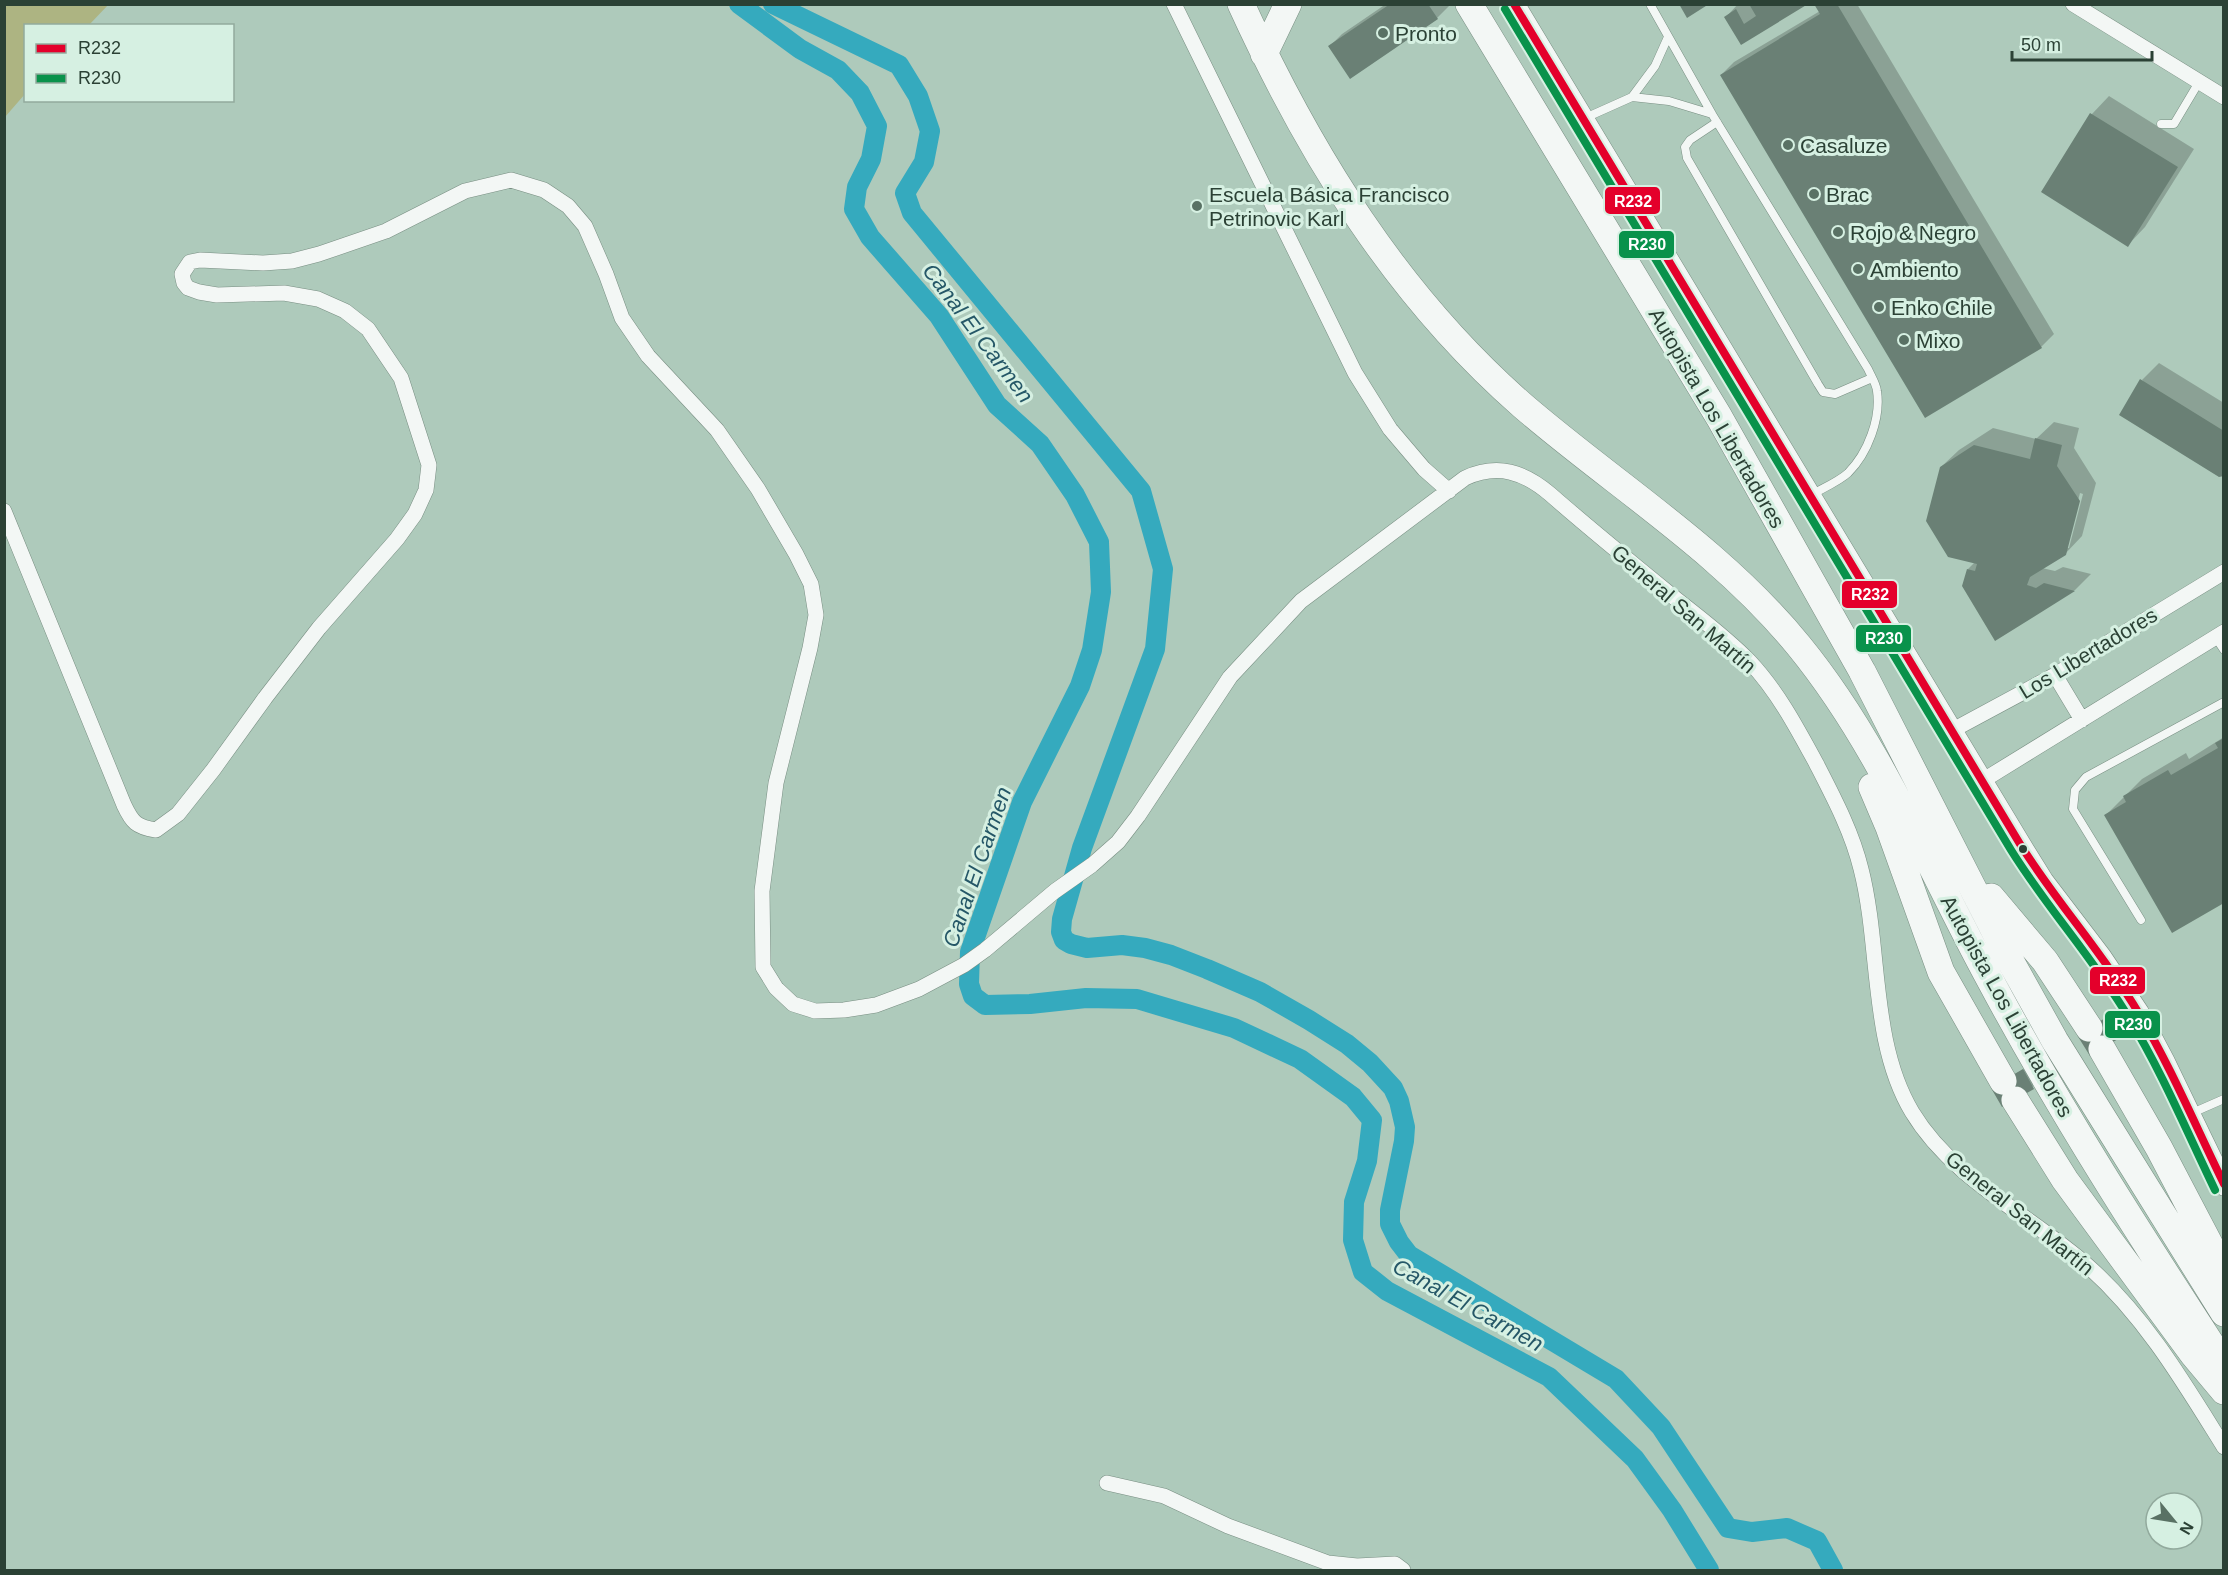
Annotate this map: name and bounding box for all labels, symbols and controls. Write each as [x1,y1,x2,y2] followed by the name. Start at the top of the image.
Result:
[1395,22,1457,45] place label: Pronto
[24,24,234,102] legend
[2012,24,2152,62] scale bar
[1376,26,1390,40] marker: Pronto
[2021,35,2061,55] text: 50 m
[78,38,121,58] text: R232
[78,68,121,88] text: R230
[1800,134,1888,157] place label: Casaluze
[1781,138,1795,152] marker: Casaluze
[1209,183,1449,230] place label: Escuela Básica Francisco Petrinovic Karl
[1826,183,1869,206] place label: Brac
[1604,186,1661,215] line badge: R232
[1807,187,1821,201] marker: Brac
[1614,193,1652,210] text: R232
[1190,199,1204,213] marker: Escuela Básica Francisco Petrinovic Karl
[1850,221,1976,244] place label: Rojo & Negro
[1831,225,1845,239] marker: Rojo & Negro
[1618,230,1675,259] line badge: R230
[1628,236,1666,253] text: R230
[1870,258,1959,281] place label: Ambiento
[918,259,1038,407] water label: Canal El Carmen
[1851,262,1865,276] marker: Ambiento
[1891,296,1993,319] place label: Enko Chile
[1872,300,1886,314] marker: Enko Chile
[1645,304,1789,532] street label: Autopista Los Libertadores
[1916,329,1960,352] place label: Mixo
[1897,333,1911,347] marker: Mixo
[1607,540,1761,678] street label: General San Martín
[1841,580,1898,609] line badge: R232
[1851,586,1889,603] text: R232
[2015,603,2161,703] street label: Los Libertadores
[1855,624,1912,653] line badge: R230
[1865,630,1903,647] text: R230
[938,784,1016,950] water label: Canal El Carmen
[2017,843,2029,855] unlabelled marker
[1936,891,2078,1121] street label: Autopista Los Libertadores
[2089,966,2146,995] line badge: R232
[2099,972,2137,989] text: R232
[2104,1010,2161,1039] line badge: R230
[2114,1016,2152,1033] text: R230
[1942,1146,2098,1280] street label: General San Martín
[1389,1253,1547,1357] water label: Canal El Carmen
[2144,1491,2204,1551] north arrow
[2176,1519,2197,1538] text: N

